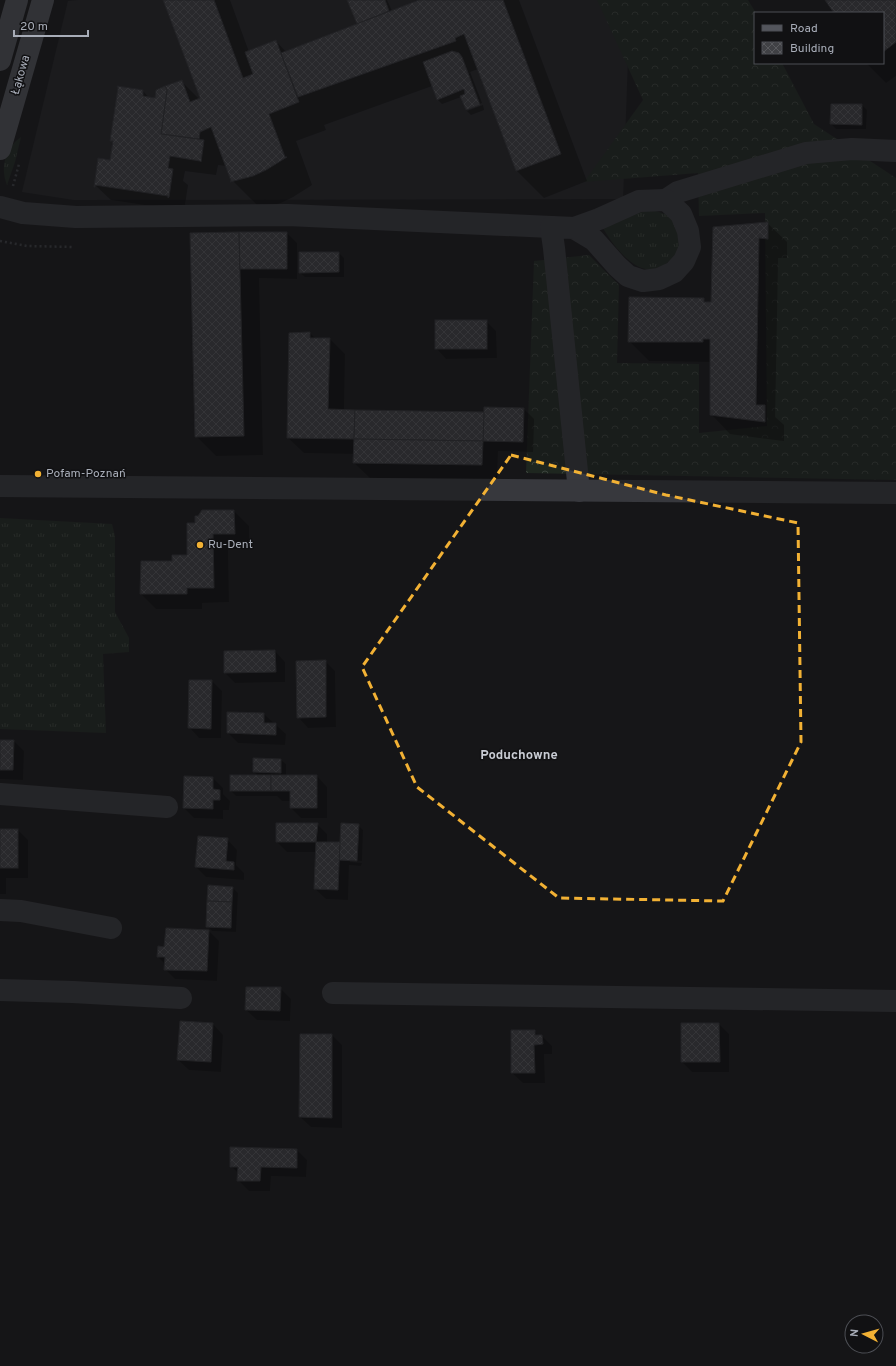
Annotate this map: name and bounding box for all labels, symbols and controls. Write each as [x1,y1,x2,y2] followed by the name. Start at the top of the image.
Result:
[14,12,88,38] scale bar
[754,12,884,64] legend
[20,19,48,35] text: 20 m
[790,21,818,37] text: Road
[790,41,834,57] text: Building
[8,53,34,97] street label: Łąkowa
[46,466,126,482] place label: Pofam-Poznań
[33,469,43,479] marker: Pofam-Poznań
[208,537,253,553] place label: Ru-Dent
[195,540,205,550] marker: Ru-Dent
[480,748,558,764] district label: Poduchowne
[844,1314,884,1354] north arrow
[848,1328,862,1338] text: N

